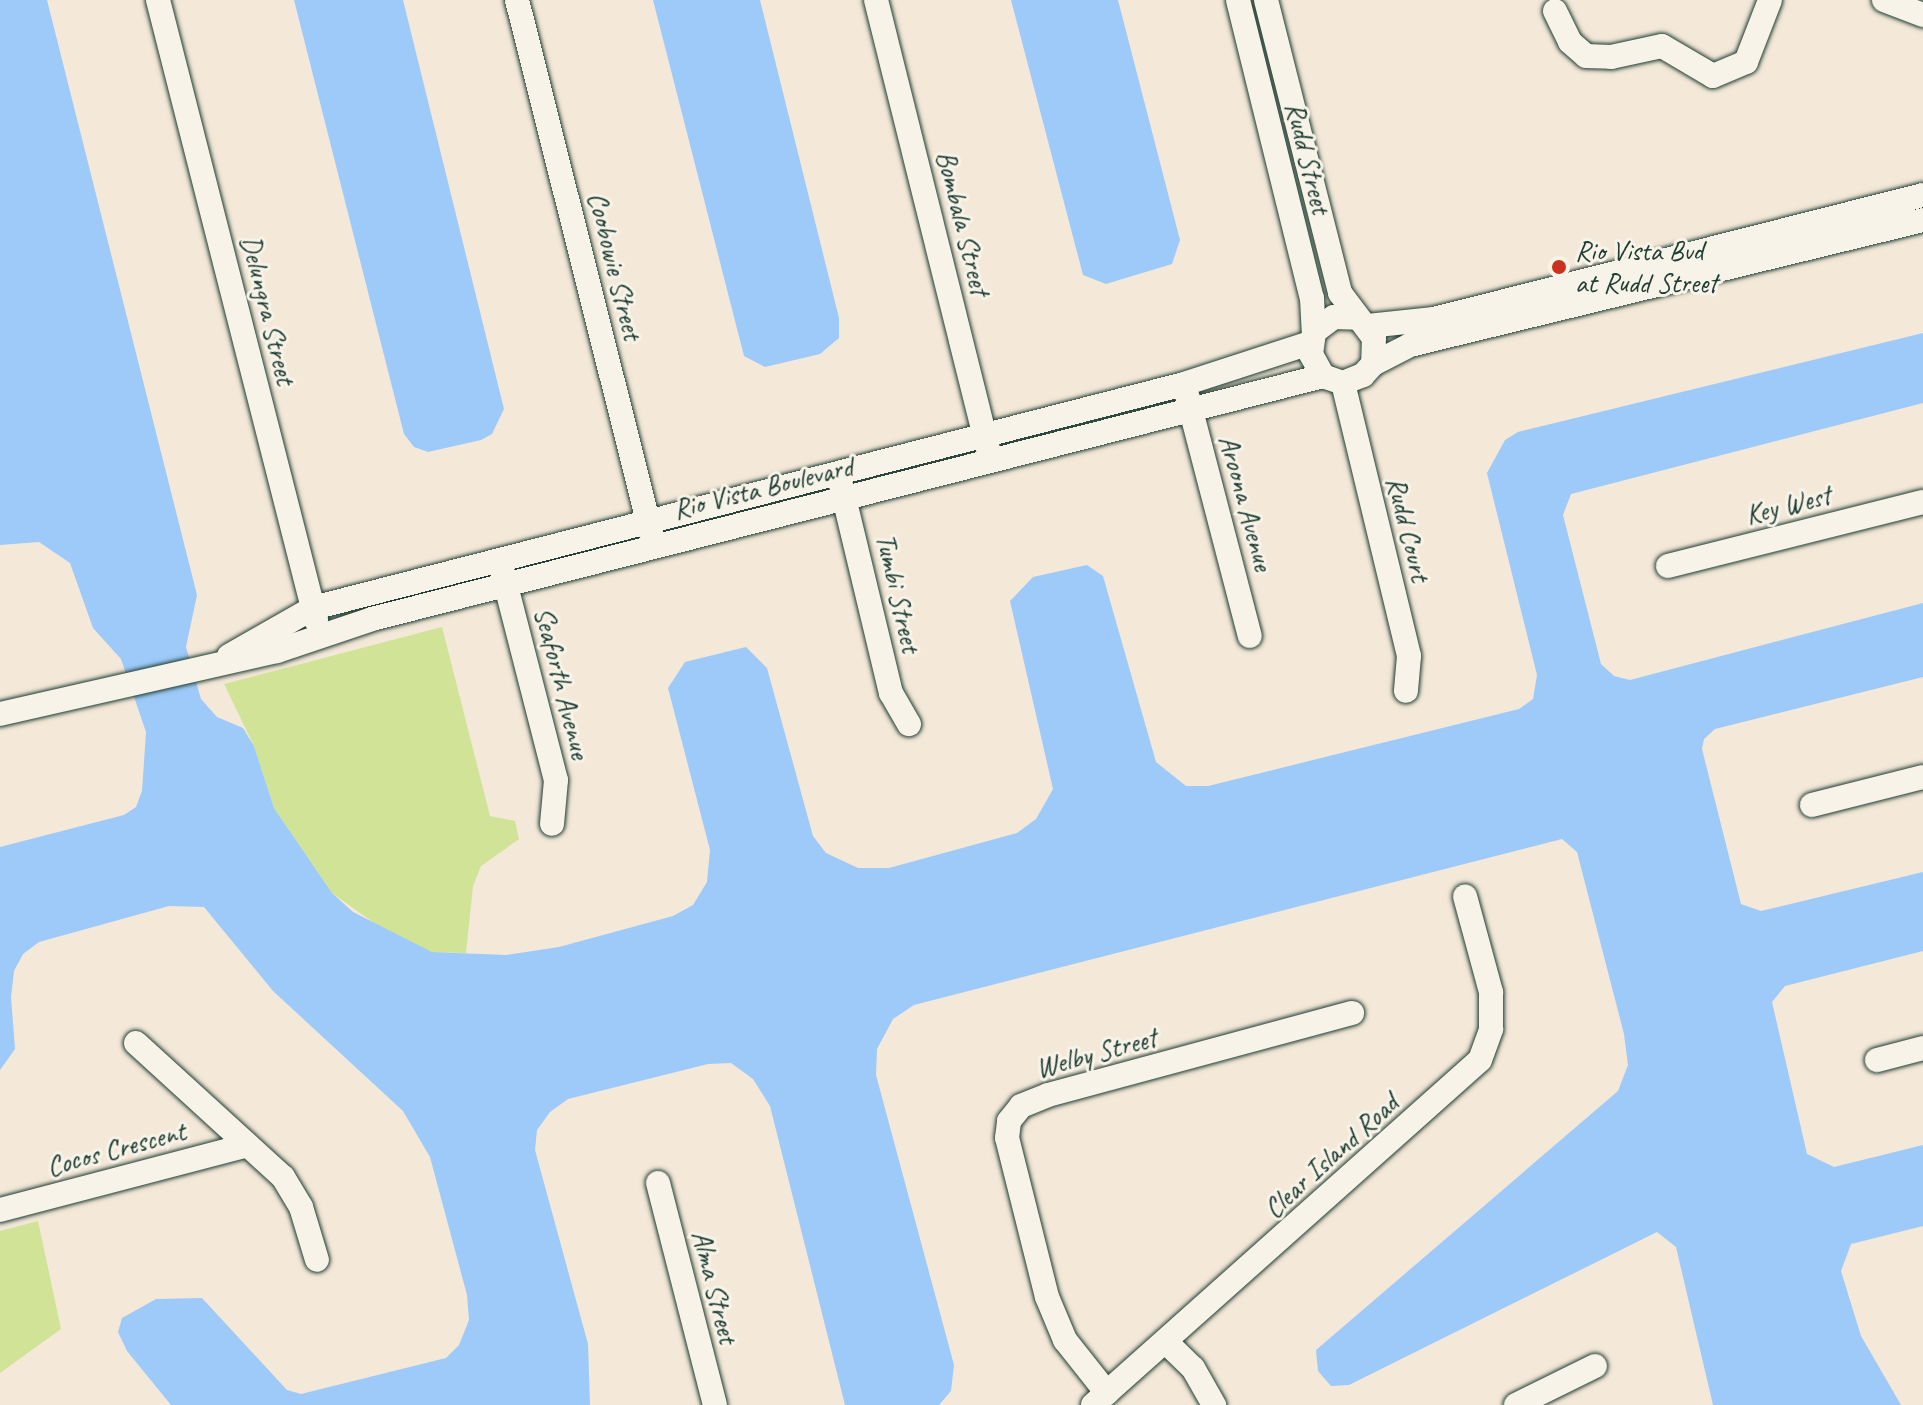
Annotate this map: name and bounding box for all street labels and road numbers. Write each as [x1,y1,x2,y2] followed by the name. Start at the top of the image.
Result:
[1278,98,1338,218] street label: Rudd Street
[929,147,997,299] street label: Bombala Street
[580,188,650,344] street label: Coobowie Street
[233,232,303,388] street label: Delungra Street
[1212,432,1280,574] street label: Aroona Avenue
[670,449,856,527] street label: Rio Vista Boulevard
[1379,473,1437,585] street label: Rudd Court
[1742,478,1834,532] street label: Key West
[868,530,928,656] street label: Tumbi Street
[527,604,597,762] street label: Seaforth Avenue
[1032,1021,1160,1085] street label: Welby Street
[1257,1087,1405,1225] street label: Clear Island Road
[43,1114,189,1184] street label: Cocos Crescent
[685,1227,745,1347] street label: Alma Street

